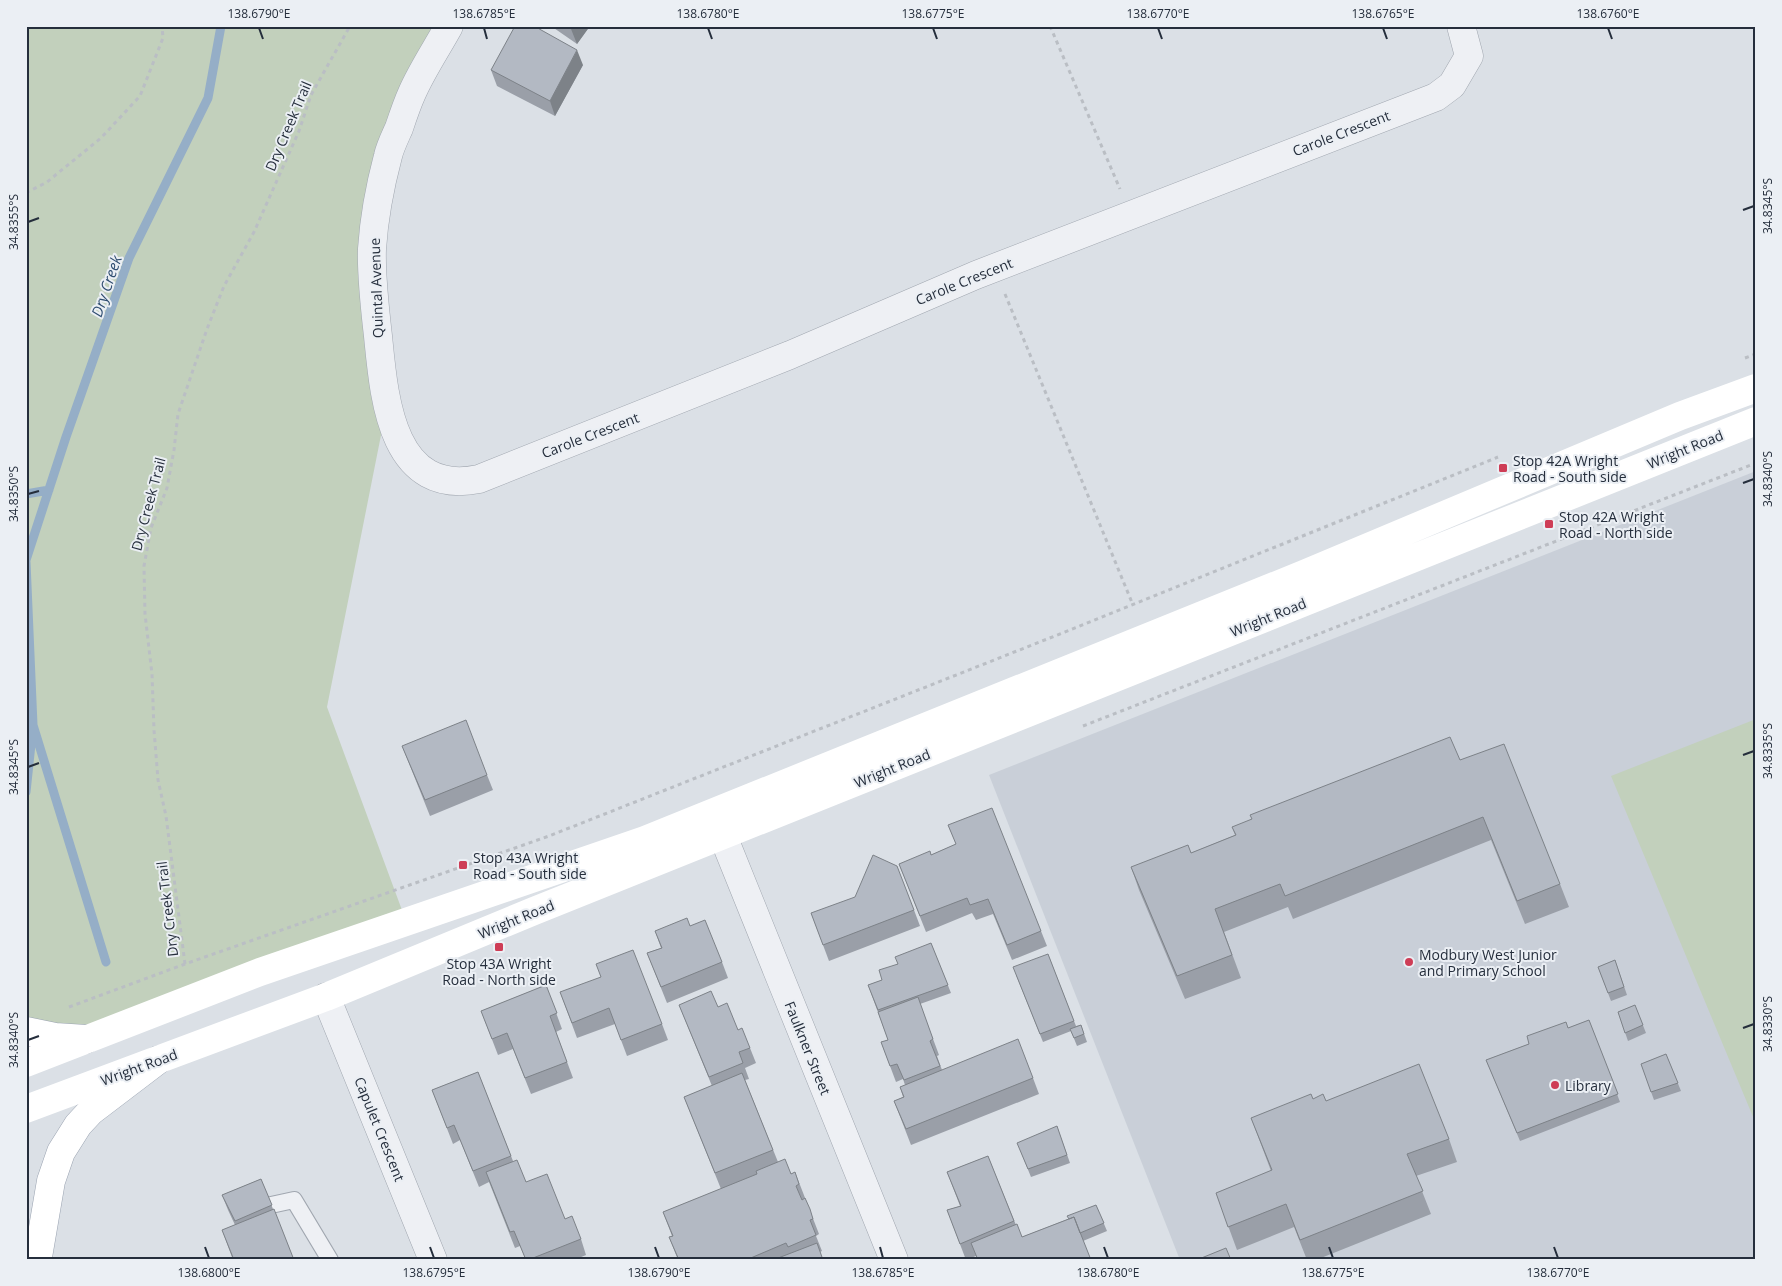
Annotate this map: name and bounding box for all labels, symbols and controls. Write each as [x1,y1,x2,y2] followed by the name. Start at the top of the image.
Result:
[228,5,291,22] text: 138.6790°E
[453,5,516,22] text: 138.6785°E
[677,5,740,22] text: 138.6780°E
[902,5,965,22] text: 138.6775°E
[1127,5,1190,22] text: 138.6770°E
[1352,5,1415,22] text: 138.6765°E
[1577,5,1640,22] text: 138.6760°E
[260,78,316,174] street label: Dry Creek Trail
[1290,106,1392,160] street label: Carole Crescent
[1759,178,1776,234] text: 34.8345°S
[5,194,22,250] text: 34.8355°S
[365,237,387,338] street label: Quintal Avenue
[86,252,126,319] water label: Dry Creek
[913,253,1015,309] street label: Carole Crescent
[539,408,641,462] street label: Carole Crescent
[1644,425,1726,473] street label: Wright Road
[1513,451,1627,486] place label: Stop 42A Wright Road - South side
[1759,451,1776,507] text: 34.8340°S
[126,455,170,553] street label: Dry Creek Trail
[1497,462,1509,474] marker: Stop 42A Wright Road - South side
[5,466,22,522] text: 34.8350°S
[1559,507,1673,542] place label: Stop 42A Wright Road - North side
[1543,518,1555,530] marker: Stop 42A Wright Road - North side
[1227,593,1309,641] street label: Wright Road
[1759,723,1776,779] text: 34.8335°S
[5,739,22,795] text: 34.8345°S
[851,744,933,792] street label: Wright Road
[473,848,587,883] place label: Stop 43A Wright Road - South side
[457,859,469,871] marker: Stop 43A Wright Road - South side
[152,860,182,958] street label: Dry Creek Trail
[475,895,557,943] street label: Wright Road
[493,941,505,953] marker: Stop 43A Wright Road - North side
[1419,945,1557,980] place label: Modbury West Junior and Primary School
[442,954,556,989] place label: Stop 43A Wright Road - North side
[1403,956,1415,968] marker: Modbury West Junior and Primary School
[1759,996,1776,1052] text: 34.8330°S
[781,998,835,1098] street label: Faulkner Street
[5,1012,22,1068] text: 34.8340°S
[98,1044,180,1090] street label: Wright Road
[350,1074,410,1184] street label: Capulet Crescent
[1565,1076,1612,1095] place label: Library
[1549,1079,1561,1091] marker: Library
[178,1264,241,1281] text: 138.6800°E
[403,1264,466,1281] text: 138.6795°E
[628,1264,691,1281] text: 138.6790°E
[852,1264,915,1281] text: 138.6785°E
[1077,1264,1140,1281] text: 138.6780°E
[1302,1264,1365,1281] text: 138.6775°E
[1527,1264,1590,1281] text: 138.6770°E

